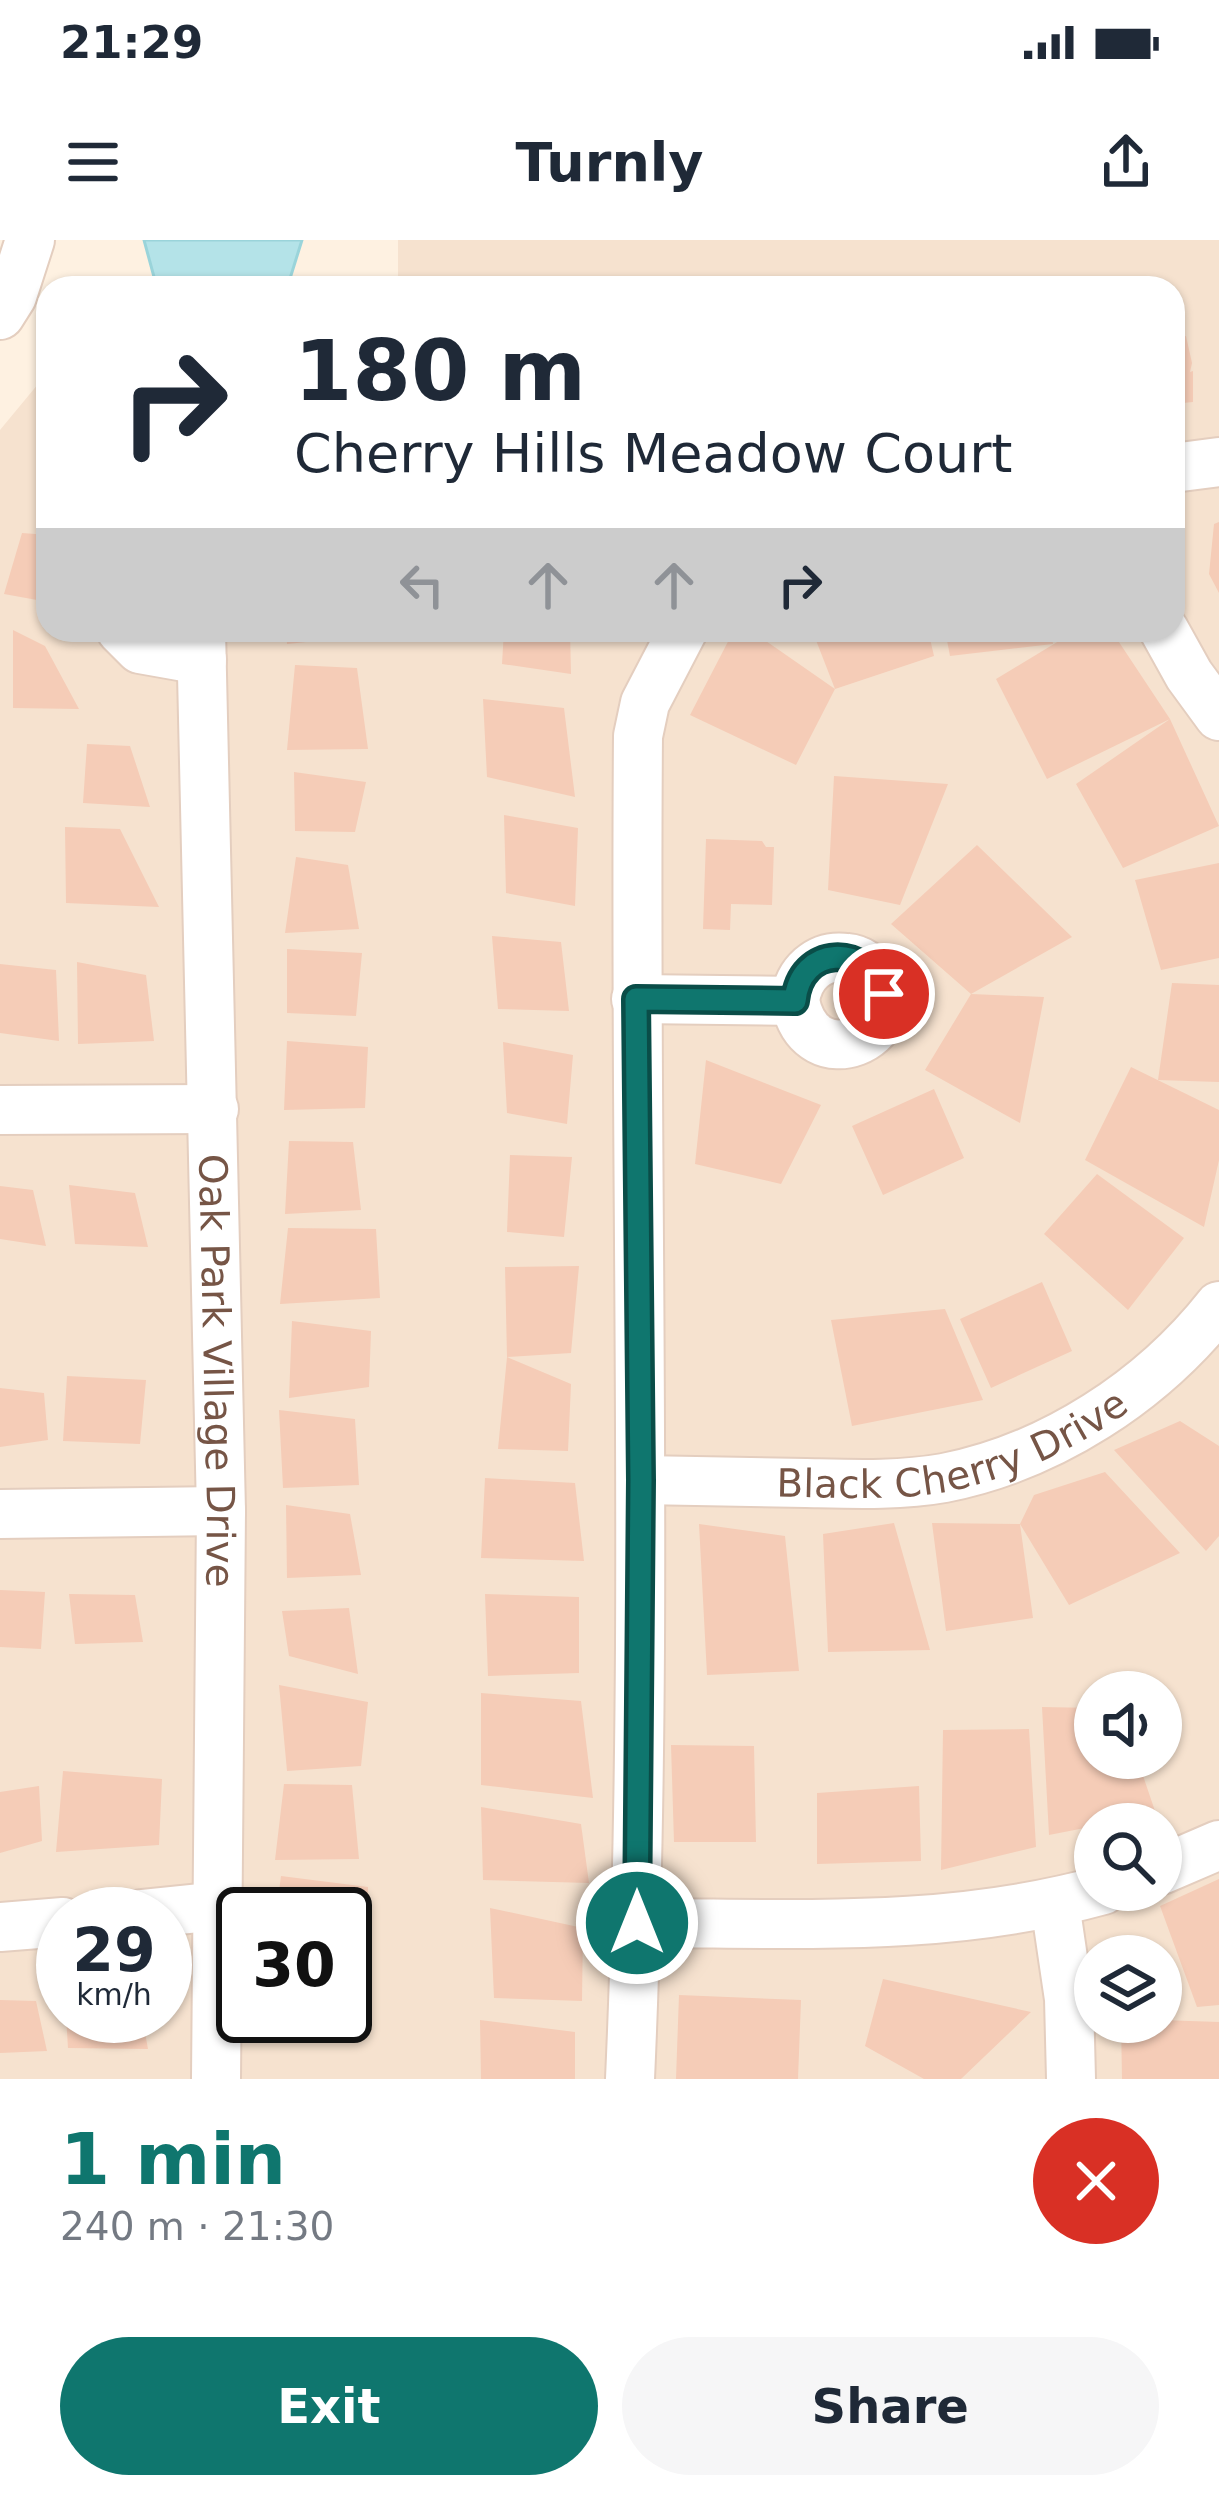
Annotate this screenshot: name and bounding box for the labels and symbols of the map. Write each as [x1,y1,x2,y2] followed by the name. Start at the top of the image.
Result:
[833,943,935,1045] pin
[190,1153,243,1588] street label: Oak Park Village Drive
[776,1380,1136,1507] street label: Black Cherry Drive
[574,1860,700,1986] position arrow
[216,1887,372,2043] speed limit sign: 30

